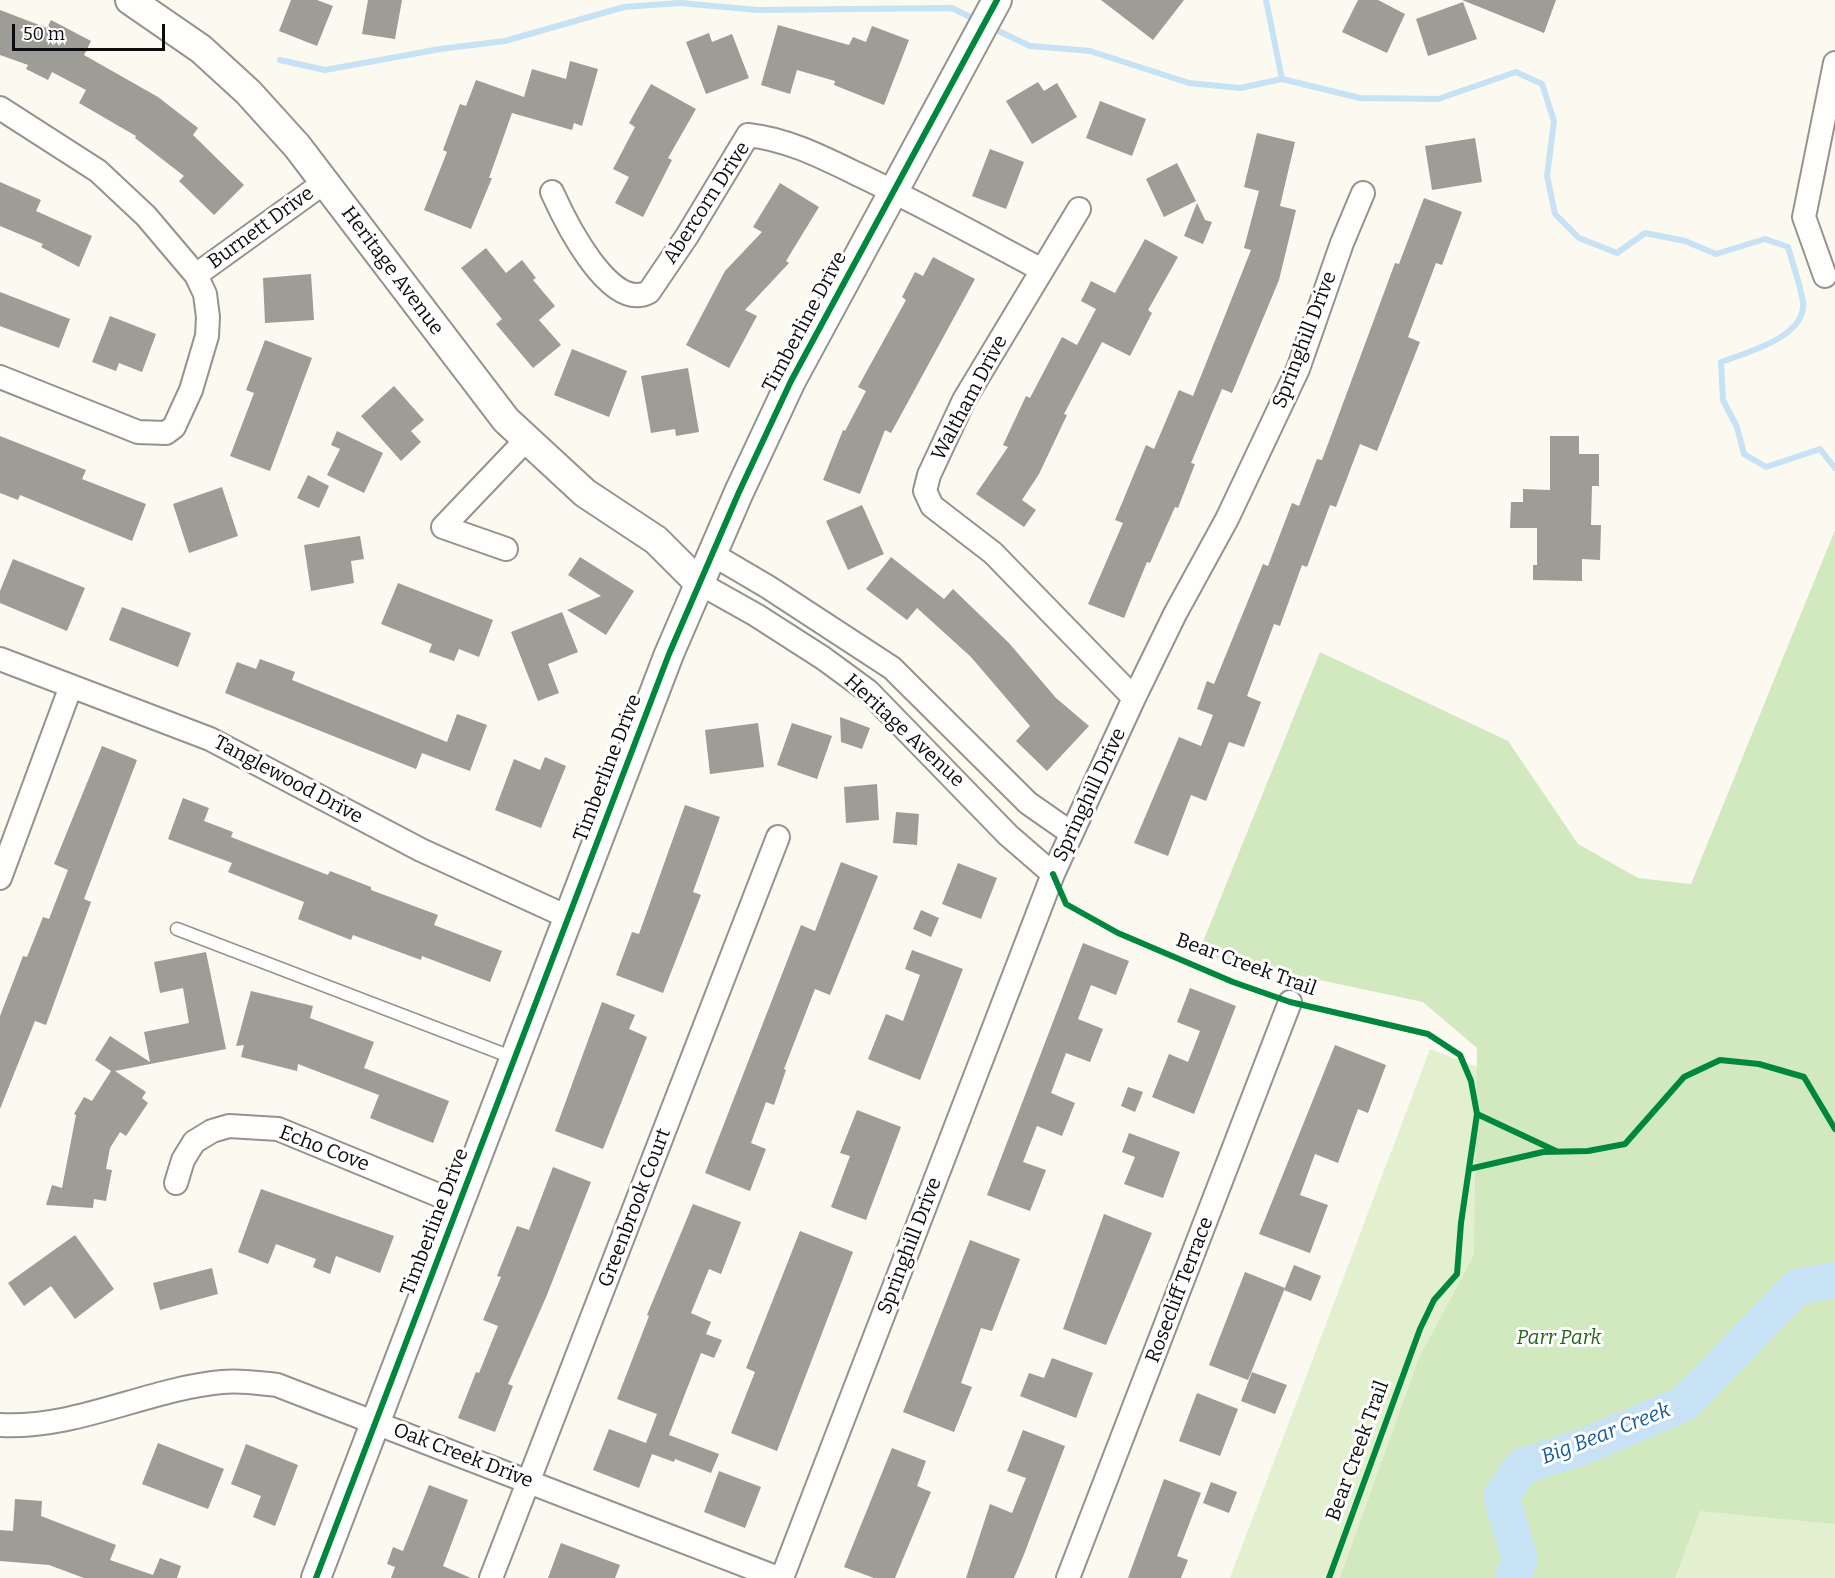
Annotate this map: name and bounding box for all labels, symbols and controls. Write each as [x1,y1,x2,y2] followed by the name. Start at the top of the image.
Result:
[15,12,168,50] scale bar
[23,23,65,45] text: 50 m
[659,137,755,269] street label: Abercorn Drive
[203,182,319,274] street label: Burnett Drive
[336,202,448,340] street label: Heritage Avenue
[758,248,852,396] street label: Timberline Drive
[1268,268,1342,412] street label: Springhill Drive
[927,331,1013,465] street label: Waltham Drive
[839,669,969,793] street label: Heritage Avenue
[569,691,647,845] street label: Timberline Drive
[1049,724,1131,866] street label: Springhill Drive
[209,731,367,829] street label: Tanglewood Drive
[1173,929,1319,1001] street label: Bear Creek Trail
[276,1121,372,1177] street label: Echo Cove
[594,1125,676,1291] street label: Greenbrook Court
[396,1145,474,1299] street label: Timberline Drive
[873,1174,947,1318] street label: Springhill Drive
[1141,1214,1219,1366] street label: Rosecliff Terrace
[1517,1326,1601,1350] park label: Parr Park
[1322,1378,1394,1524] street label: Bear Creek Trail
[1538,1398,1674,1470] water label: Big Bear Creek
[390,1418,536,1494] street label: Oak Creek Drive

